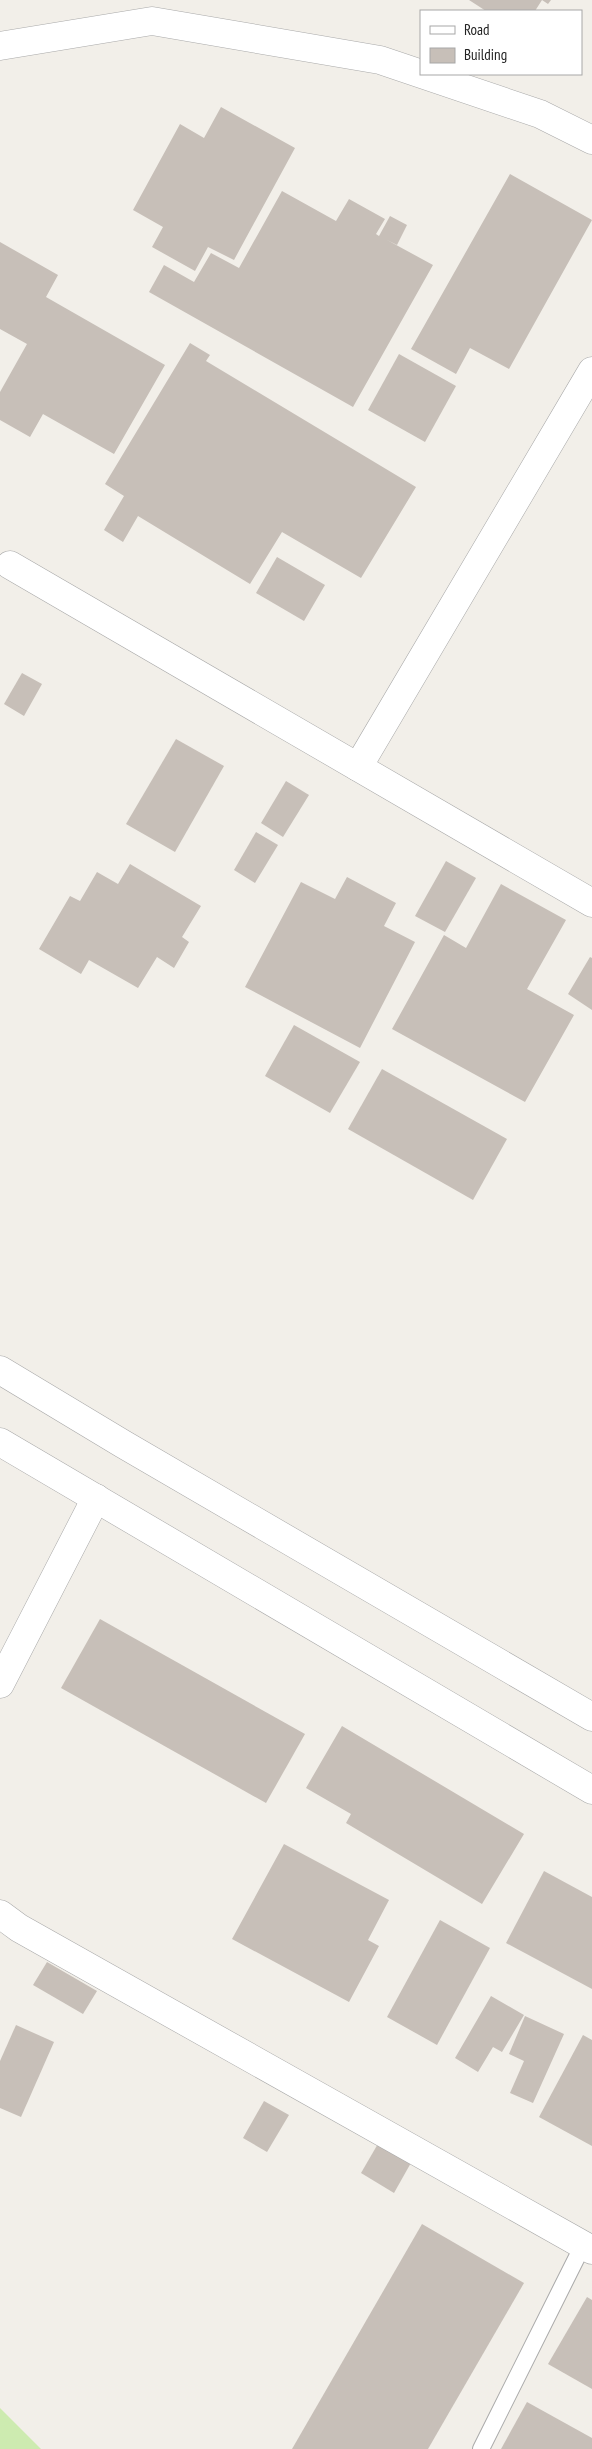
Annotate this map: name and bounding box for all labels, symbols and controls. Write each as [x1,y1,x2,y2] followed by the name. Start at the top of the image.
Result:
[420,10,582,75] legend
[464,20,490,39] text: Road
[464,45,507,64] text: Building

